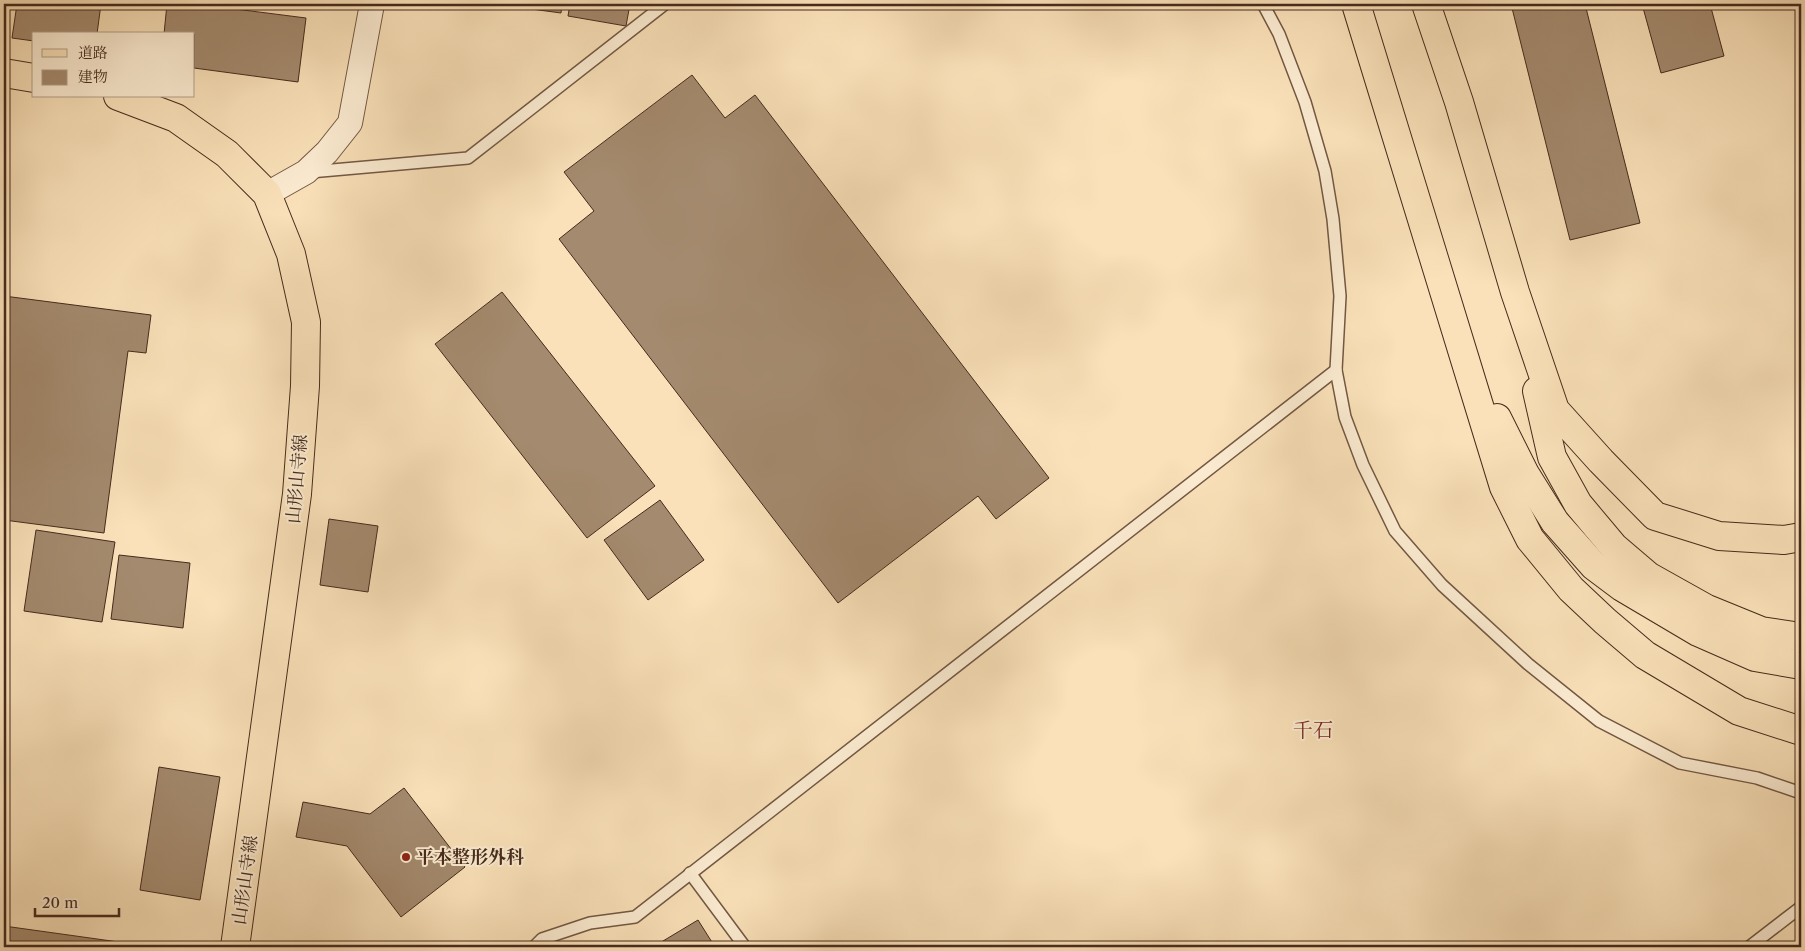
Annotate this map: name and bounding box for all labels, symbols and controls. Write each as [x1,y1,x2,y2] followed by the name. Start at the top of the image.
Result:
[32,32,195,98] legend
[78,43,108,62] text: 道路
[78,67,108,86] text: 建物
[282,433,312,525] street label: 山形山寺線
[1293,718,1333,742] district label: 千石
[228,834,262,926] street label: 山形山寺線
[416,846,524,868] place label: 平本整形外科
[400,851,412,863] marker: 平本整形外科
[35,886,119,918] scale bar
[42,893,78,912] text: 20 m

